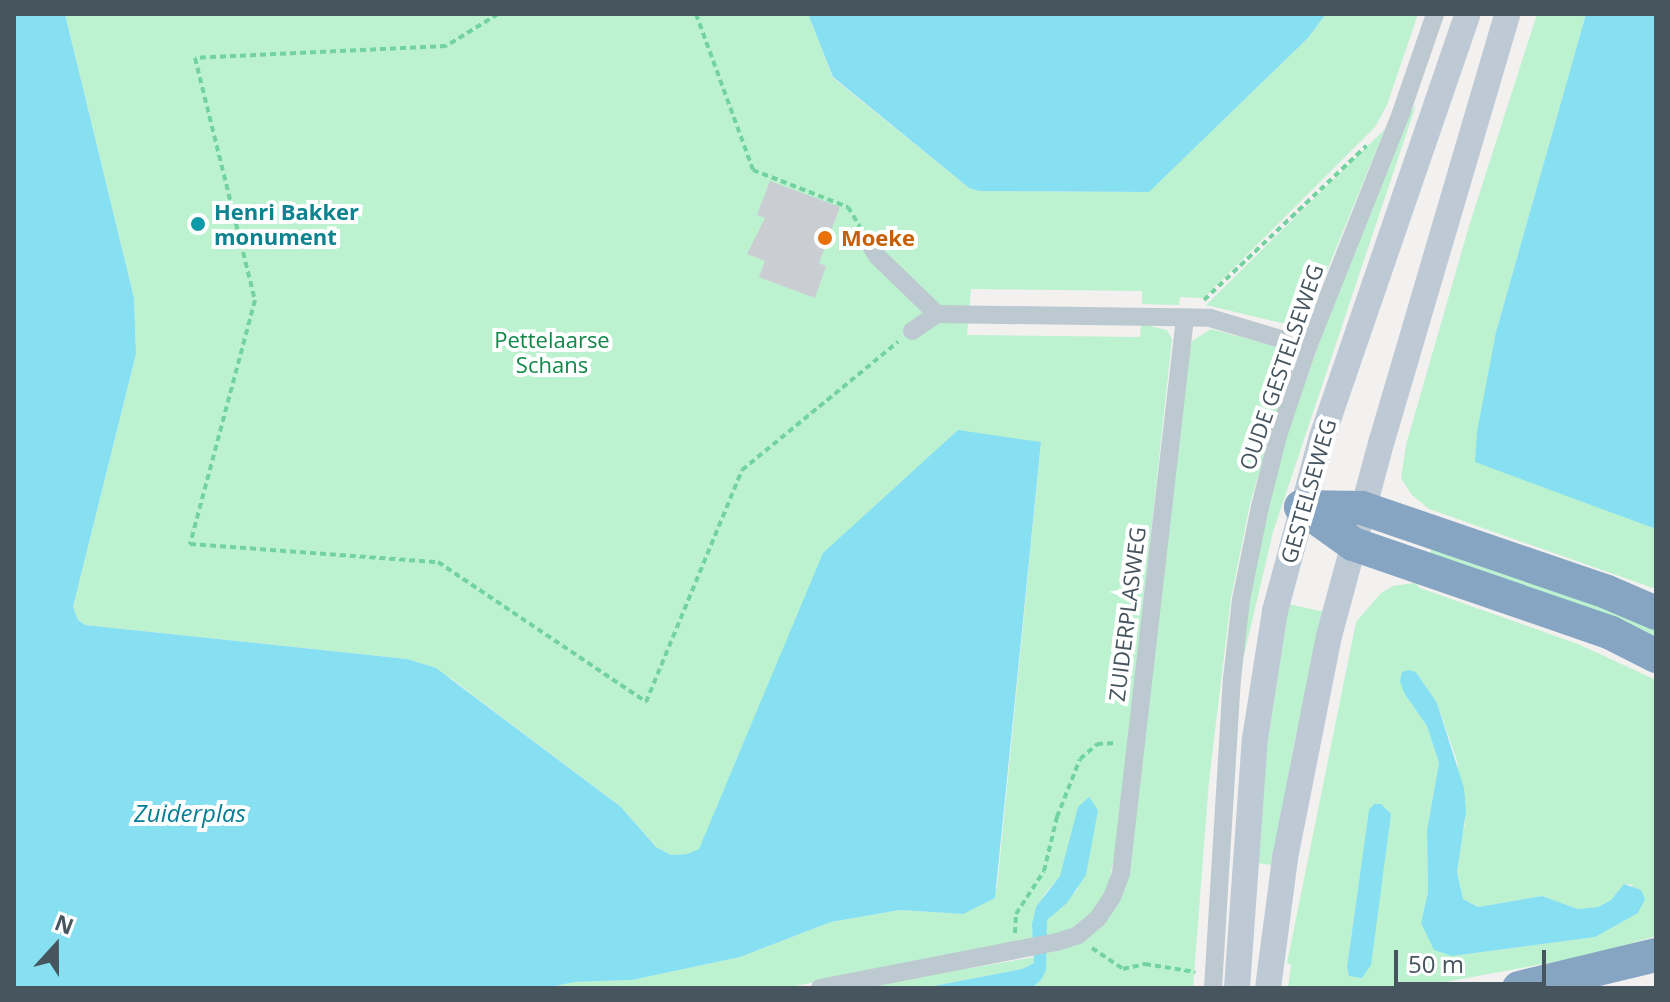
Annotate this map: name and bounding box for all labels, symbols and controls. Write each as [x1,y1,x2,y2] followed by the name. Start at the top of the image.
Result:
[214,198,359,250] place label: Henri Bakker monument
[189,215,207,233] marker: Henri Bakker monument
[841,225,915,251] place label: Moeke
[816,229,834,247] marker: Moeke
[1233,261,1329,473] street label: OUDE GESTELSEWEG
[494,326,610,378] park label: Pettelaarse Schans
[1275,416,1341,566] street label: GESTELSEWEG
[1103,525,1151,703] street label: ZUIDERPLASWEG
[134,799,246,827] water label: Zuiderplas
[16,906,96,986] north arrow
[51,906,78,941] text: N
[1398,934,1550,984] scale bar
[1408,947,1464,980] text: 50 m

